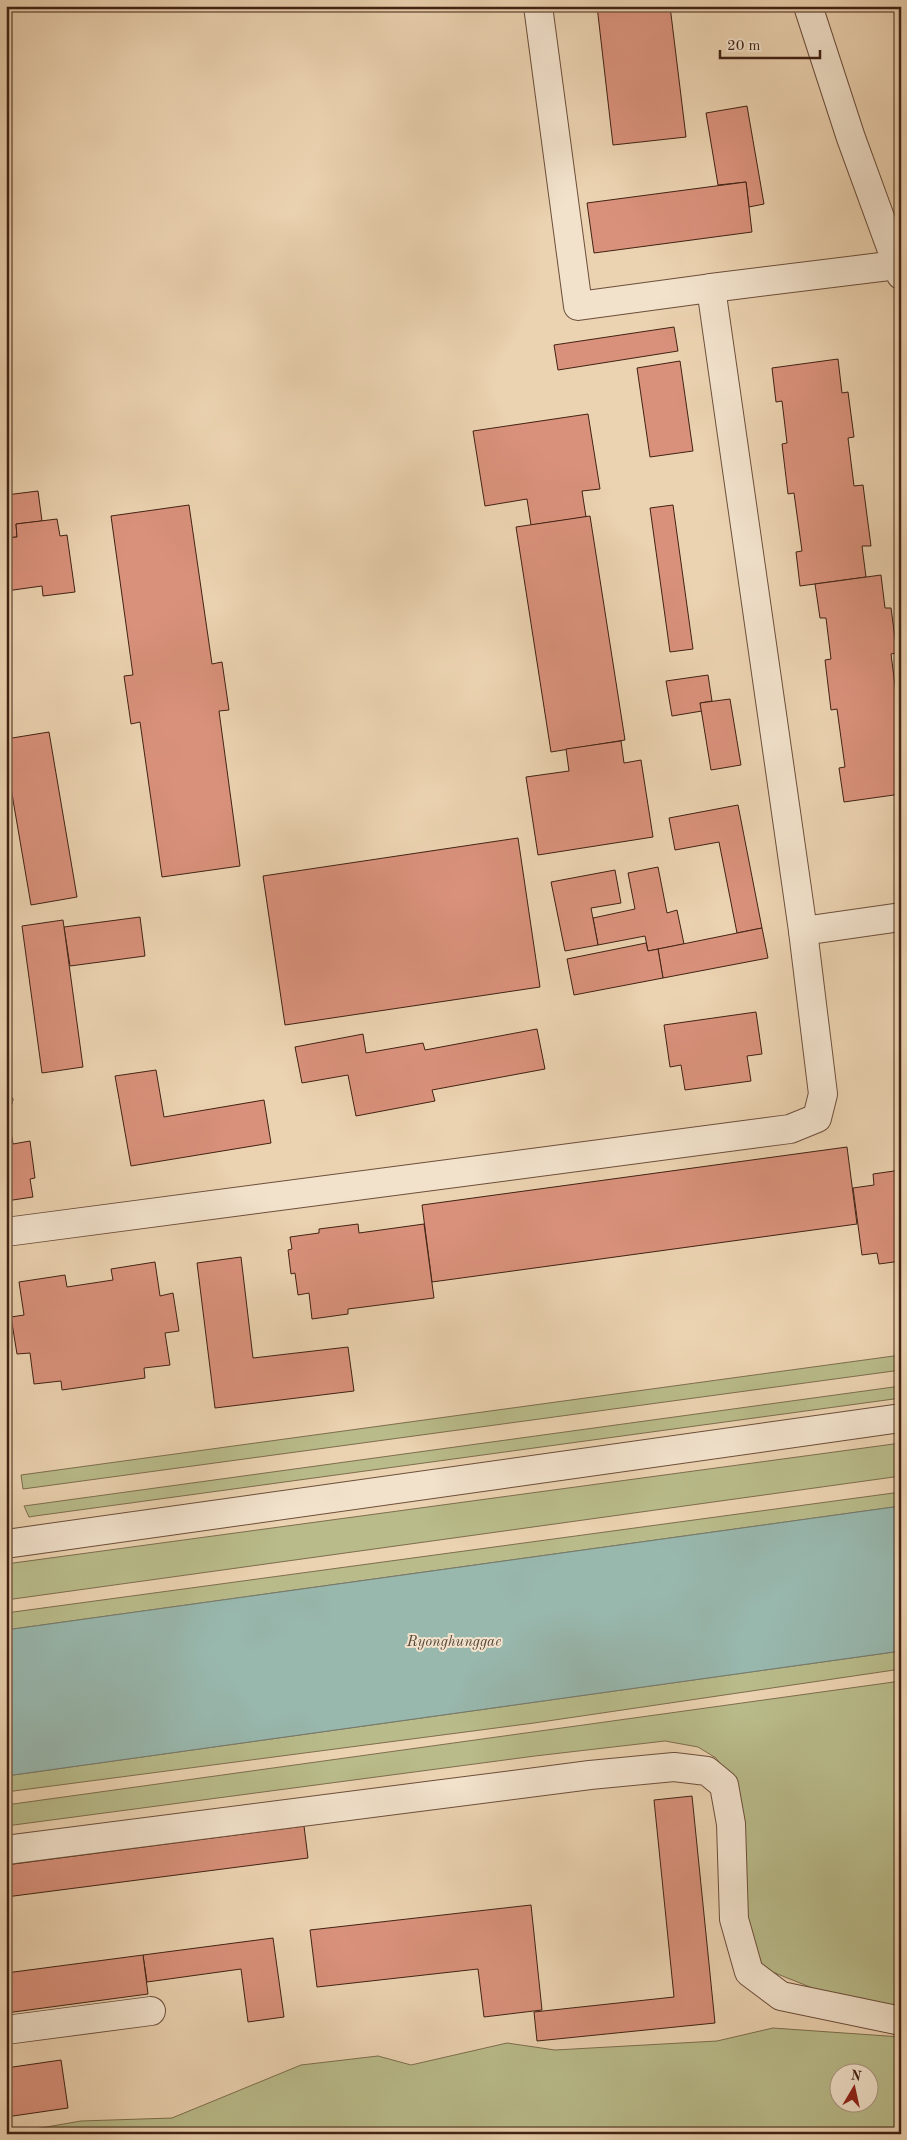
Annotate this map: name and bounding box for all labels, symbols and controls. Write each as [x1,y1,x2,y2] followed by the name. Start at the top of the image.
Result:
[720,28,820,60] scale bar
[727,39,761,54] text: 20 m
[406,1635,501,1650] water label: Ryonghunggae
[830,2062,880,2112] north arrow
[849,2068,863,2084] text: N

